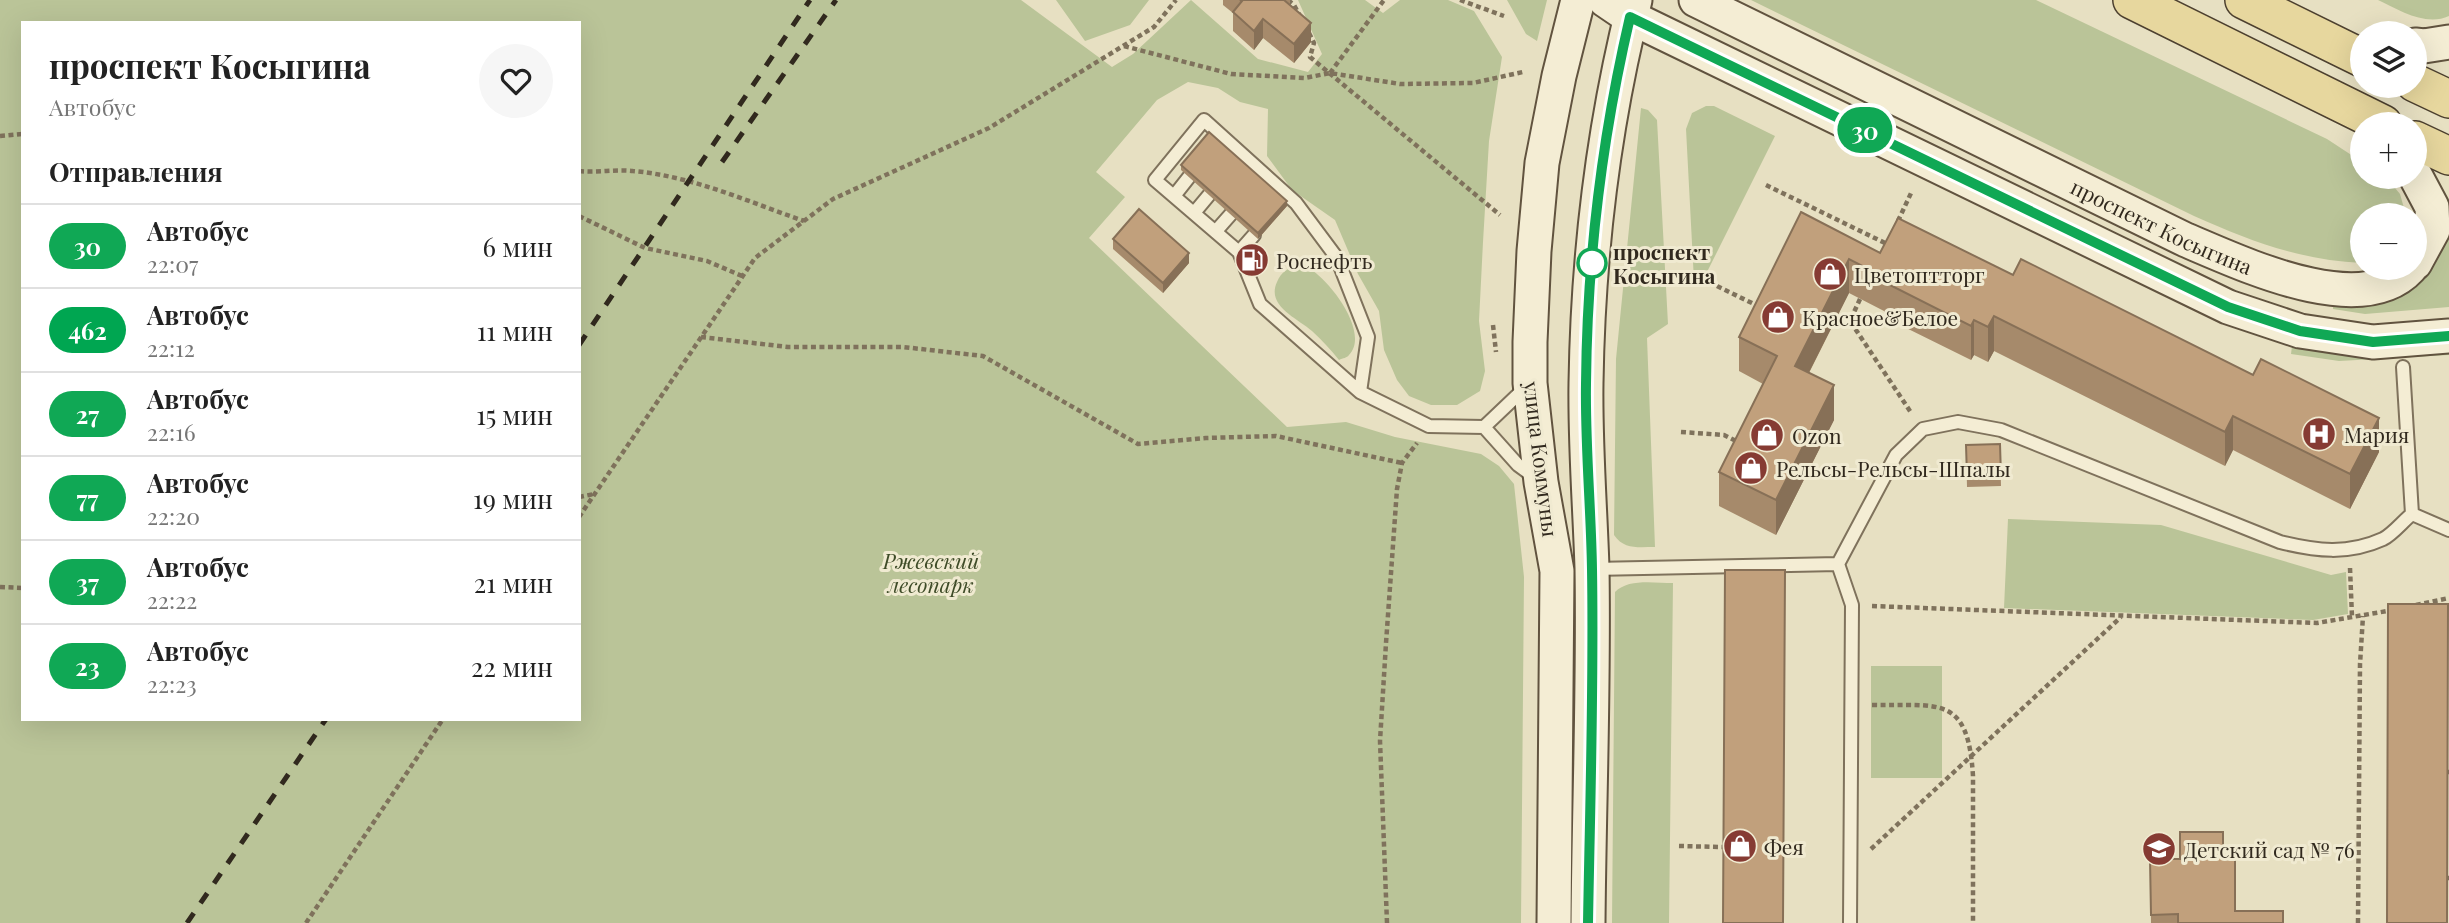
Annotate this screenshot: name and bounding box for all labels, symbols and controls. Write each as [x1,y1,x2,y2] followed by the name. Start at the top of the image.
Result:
[2350,21,2427,280] map controls
[2350,21,2427,98] button: layers
[49,43,371,87] text: проспект Косыгина
[479,44,553,118] button: heart
[49,91,136,122] text: Автобус
[1834,107,1896,153] line badge: 30
[2350,112,2427,189] button: +
[1851,114,1879,146] text: 30
[49,154,223,189] text: Отправления
[2067,172,2257,280] street label: проспект Косыгина
[2350,203,2427,280] button: −
[147,213,249,248] text: Автобус
[482,229,553,264] text: 6 мин
[74,230,101,262] text: 30
[1613,237,1716,289] place label: проспект Косыгина
[1233,241,1271,279] fuel station icon: Роснефть
[1276,246,1373,274] place label: Роснефть
[147,248,198,279] text: 22:07
[1577,248,1607,278] marker: проспект Косыгина
[1811,255,1849,293] shop icon: Цветоптторг
[1854,260,1985,288] place label: Цветоптторг
[147,297,249,332] text: Автобус
[1759,298,1797,336] shop icon: Красное&Белое
[1802,303,1958,331] place label: Красное&Белое
[477,313,553,348] text: 11 мин
[68,314,107,346] text: 462
[147,332,195,363] text: 22:12
[1518,379,1565,538] street label: улица Коммуны
[147,381,249,416] text: Автобус
[476,397,553,432] text: 15 мин
[76,398,99,430] text: 27
[2300,415,2338,453] hospital icon: Мария
[147,416,196,447] text: 22:16
[1748,416,1786,454] shop icon: Ozon
[2344,420,2409,448] place label: Мария
[1792,421,1842,449] place label: Ozon
[1732,449,1770,487] shop icon: Рельсы-Рельсы-Шпалы
[1776,454,2011,482] place label: Рельсы-Рельсы-Шпалы
[147,465,249,500] text: Автобус
[473,481,553,516] text: 19 мин
[77,482,98,514] text: 77
[147,500,200,531] text: 22:20
[882,546,980,598] park label: Ржевский лесопарк
[147,549,249,584] text: Автобус
[474,565,553,600] text: 21 мин
[76,566,99,598] text: 37
[147,584,197,615] text: 22:22
[147,633,249,668] text: Автобус
[471,649,553,684] text: 22 мин
[75,650,100,682] text: 23
[147,668,197,699] text: 22:23
[1721,827,1759,865] shop icon: Фея
[2140,830,2178,868] school or university icon: Детский сад № 76
[1764,832,1804,860] place label: Фея
[2184,835,2355,863] place label: Детский сад № 76

